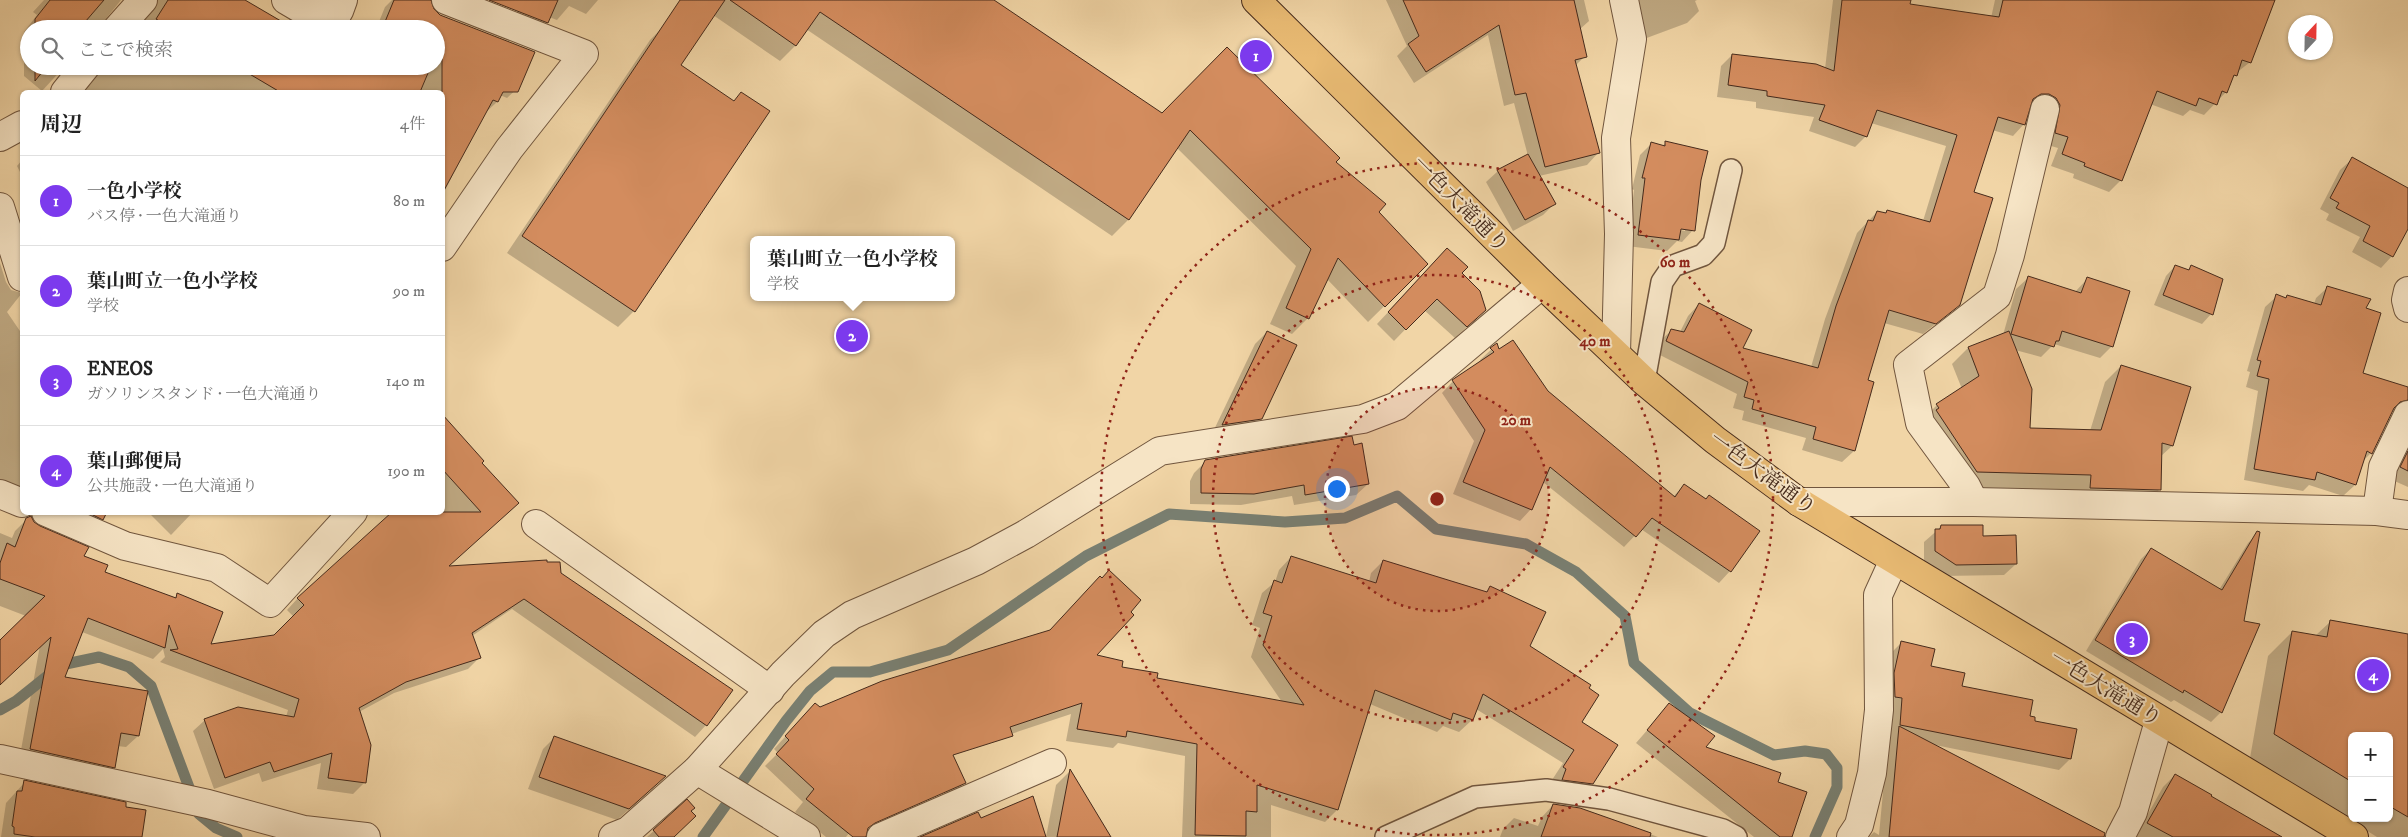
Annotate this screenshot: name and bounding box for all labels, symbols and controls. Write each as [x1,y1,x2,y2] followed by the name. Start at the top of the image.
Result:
[2288,15,2333,60] north arrow
[20,20,445,75] search box
[38,34,66,62] icon: search
[1240,37,1272,75] pin: 1
[78,39,173,62] text: ここで検索
[40,112,82,138] text: 周辺
[400,114,425,134] text: 4件
[1407,151,1514,258] street label: 一色大滝通り
[87,180,182,203] text: 一色小学校
[53,191,59,211] text: 1
[393,191,425,211] text: 80 m
[87,206,242,226] text: バス停 · 一色大滝通り
[750,236,955,301] popup
[767,248,938,271] text: 葉山町立一色小学校
[1660,253,1691,272] text: 60 m
[87,270,258,293] text: 葉山町立一色小学校
[767,274,799,294] text: 学校
[52,281,60,301] text: 2
[393,281,425,301] text: 90 m
[87,296,119,316] text: 学校
[836,317,868,355] pin: 2
[1578,332,1611,351] text: 40 m
[87,358,153,381] text: ENEOS
[53,371,59,391] text: 3
[386,371,425,391] text: 140 m
[87,384,321,404] text: ガソリンスタンド · 一色大滝通り
[1501,411,1532,430] text: 20 m
[1704,426,1821,521] street label: 一色大滝通り
[87,450,182,473] text: 葉山郵便局
[51,461,61,481] text: 4
[387,461,425,481] text: 190 m
[87,476,258,496] text: 公共施設 · 一色大滝通り
[1324,476,1350,502] your location
[1428,490,1446,508] centre of rings
[2116,620,2148,658] pin: 3
[2045,645,2166,732] street label: 一色大滝通り
[2357,656,2389,694] pin: 4
[2348,732,2393,822] map controls
[2348,732,2393,777] button: +
[2348,777,2393,822] button: −

